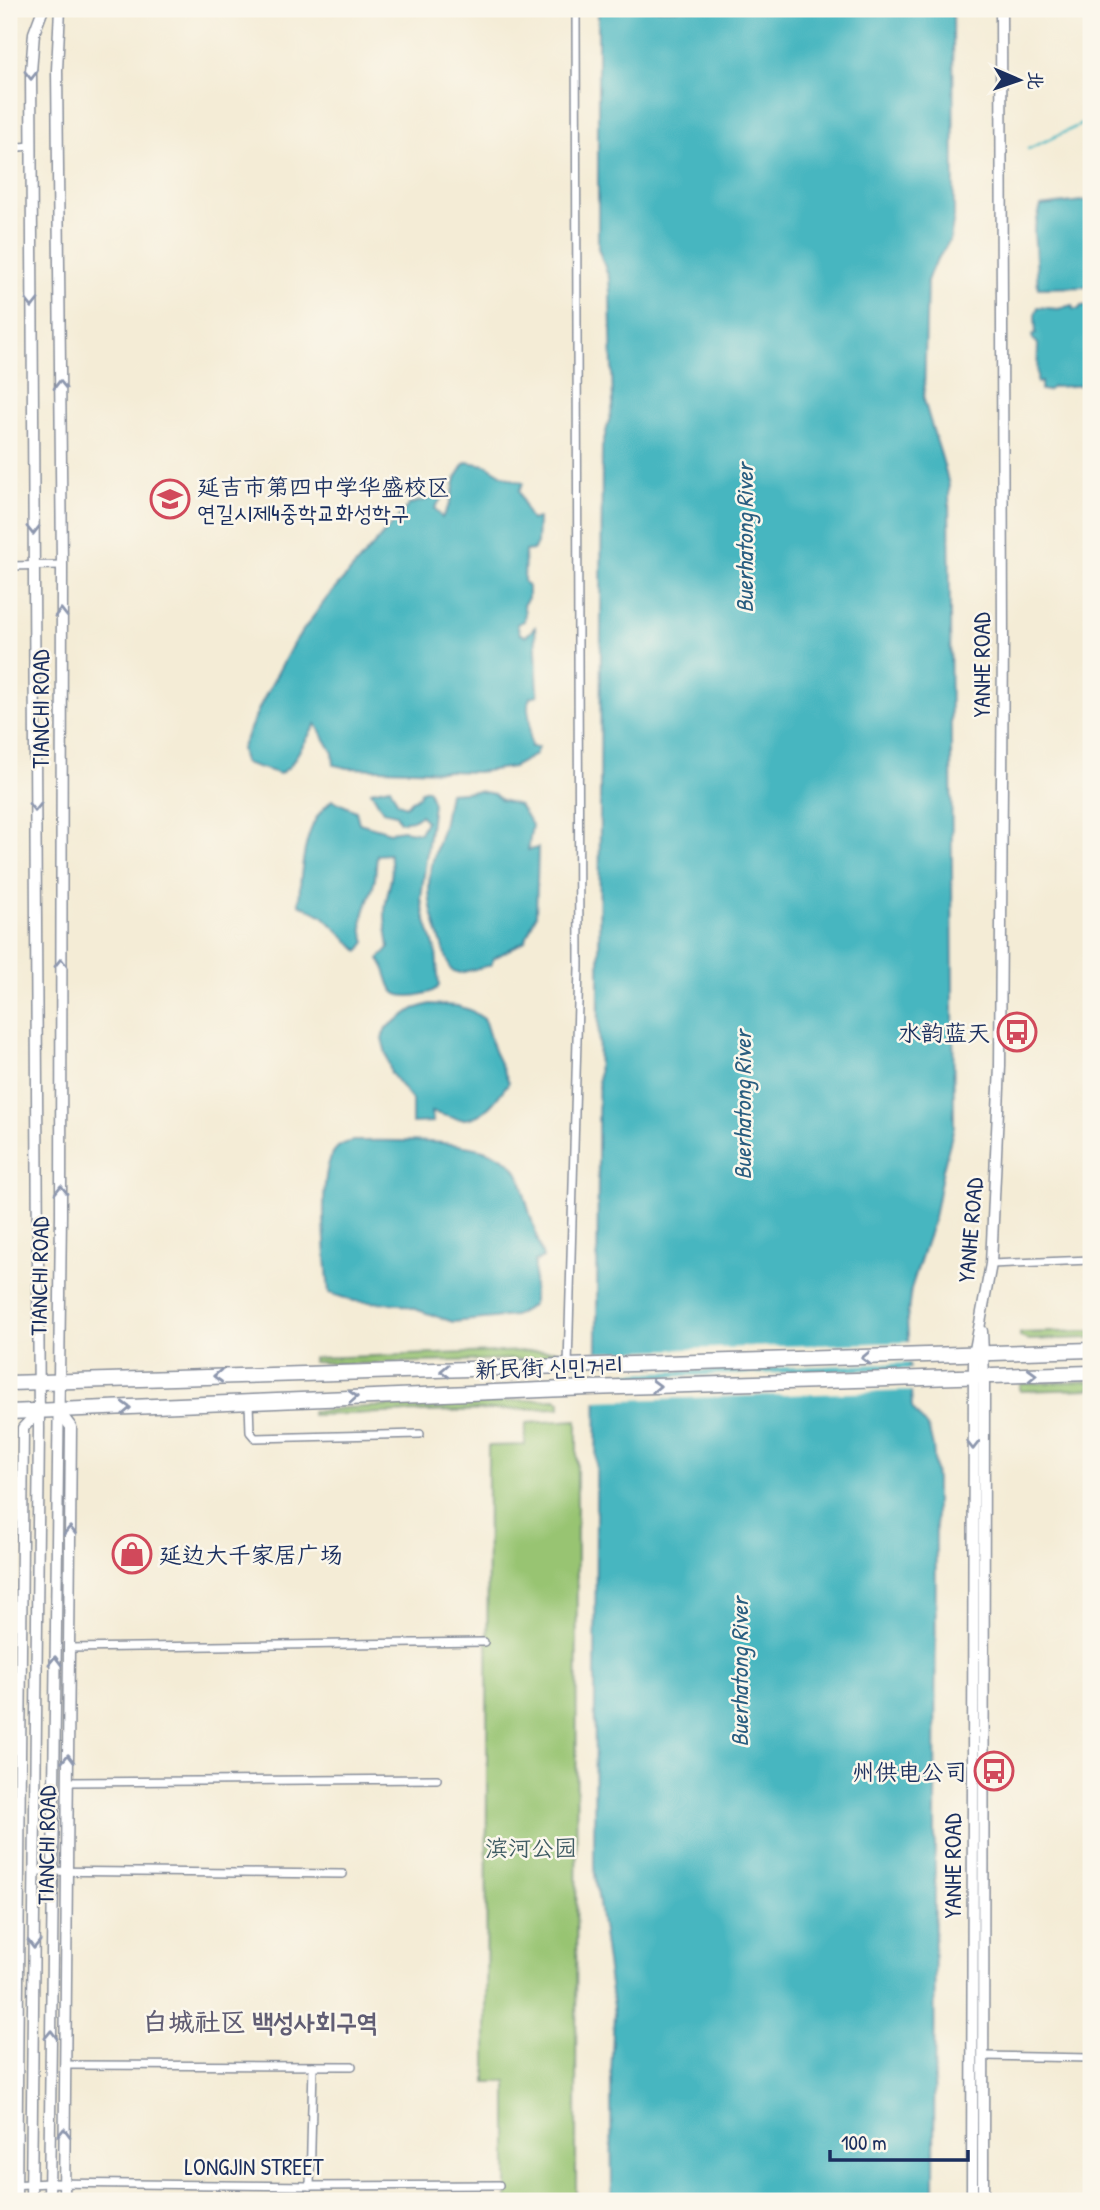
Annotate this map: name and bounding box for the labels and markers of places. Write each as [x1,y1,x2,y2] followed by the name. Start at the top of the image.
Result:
[197,471,450,528] place label: 延吉市第四中学华盛校区 연길시제4중학교화성학구
[149,478,191,520] school or university icon: 延吉市第四中学华盛校区 연길시제4중학교화성학구
[996,1011,1038,1053] bus stop icon: 水韵蓝天
[898,1017,990,1048] place label: 水韵蓝天
[111,1533,153,1575] shop icon: 延边大千家居广场
[159,1539,343,1570] place label: 延边大千家居广场
[973,1750,1015,1792] bus stop icon: 州供电公司
[852,1756,967,1787] place label: 州供电公司

